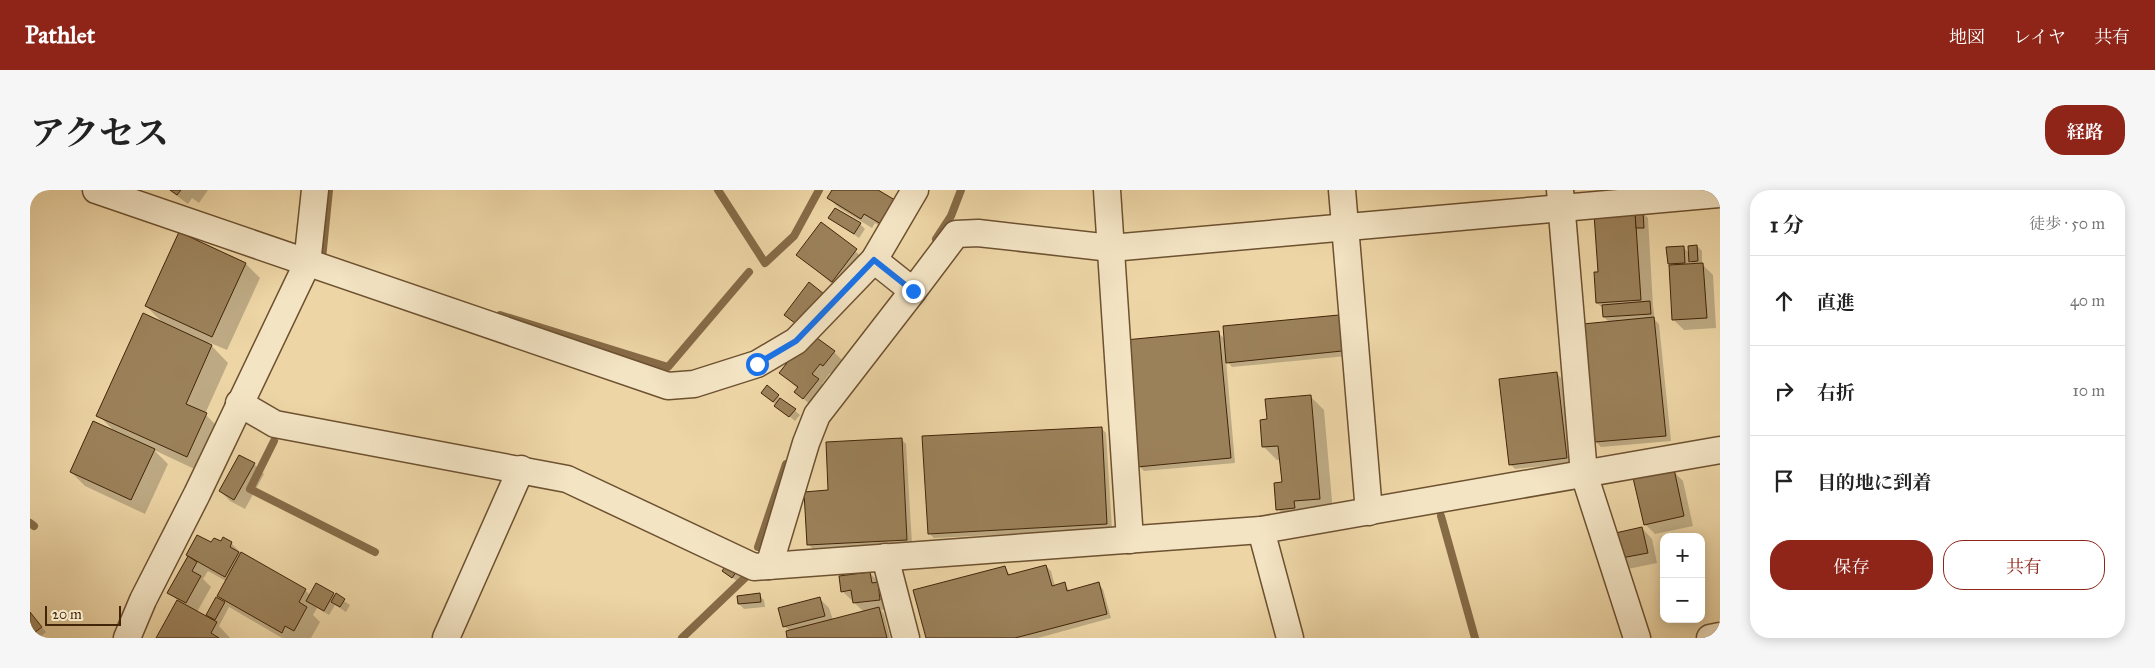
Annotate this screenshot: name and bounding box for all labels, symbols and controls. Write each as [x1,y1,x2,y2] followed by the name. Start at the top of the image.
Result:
[25,20,95,50] text: Pathlet
[1949,26,1985,48] text: 地図
[2013,26,2066,48] text: レイヤ
[2094,26,2130,48] text: 共有
[2045,105,2125,155] button: 経路
[30,112,169,155] text: アクセス
[1770,212,1804,238] text: 1 分
[2029,214,2105,233] text: 徒歩 · 50 m
[902,280,925,303] route end
[1770,287,1798,315] icon: ahead
[1817,291,1855,314] text: 直進
[2070,291,2105,310] text: 40 m
[746,353,769,376] route start
[1770,377,1798,405] icon: right
[1817,381,1855,404] text: 右折
[2073,381,2105,400] text: 10 m
[1770,467,1798,495] icon: arrive
[1817,471,1931,494] text: 目的地に到着
[1660,533,1705,623] map controls
[1660,533,1705,578] button: +
[1770,540,1933,590] button: 保存
[1943,540,2105,590] button: 共有
[1660,578,1705,623] button: −
[45,603,121,626] scale bar
[52,606,82,623] text: 20 m

